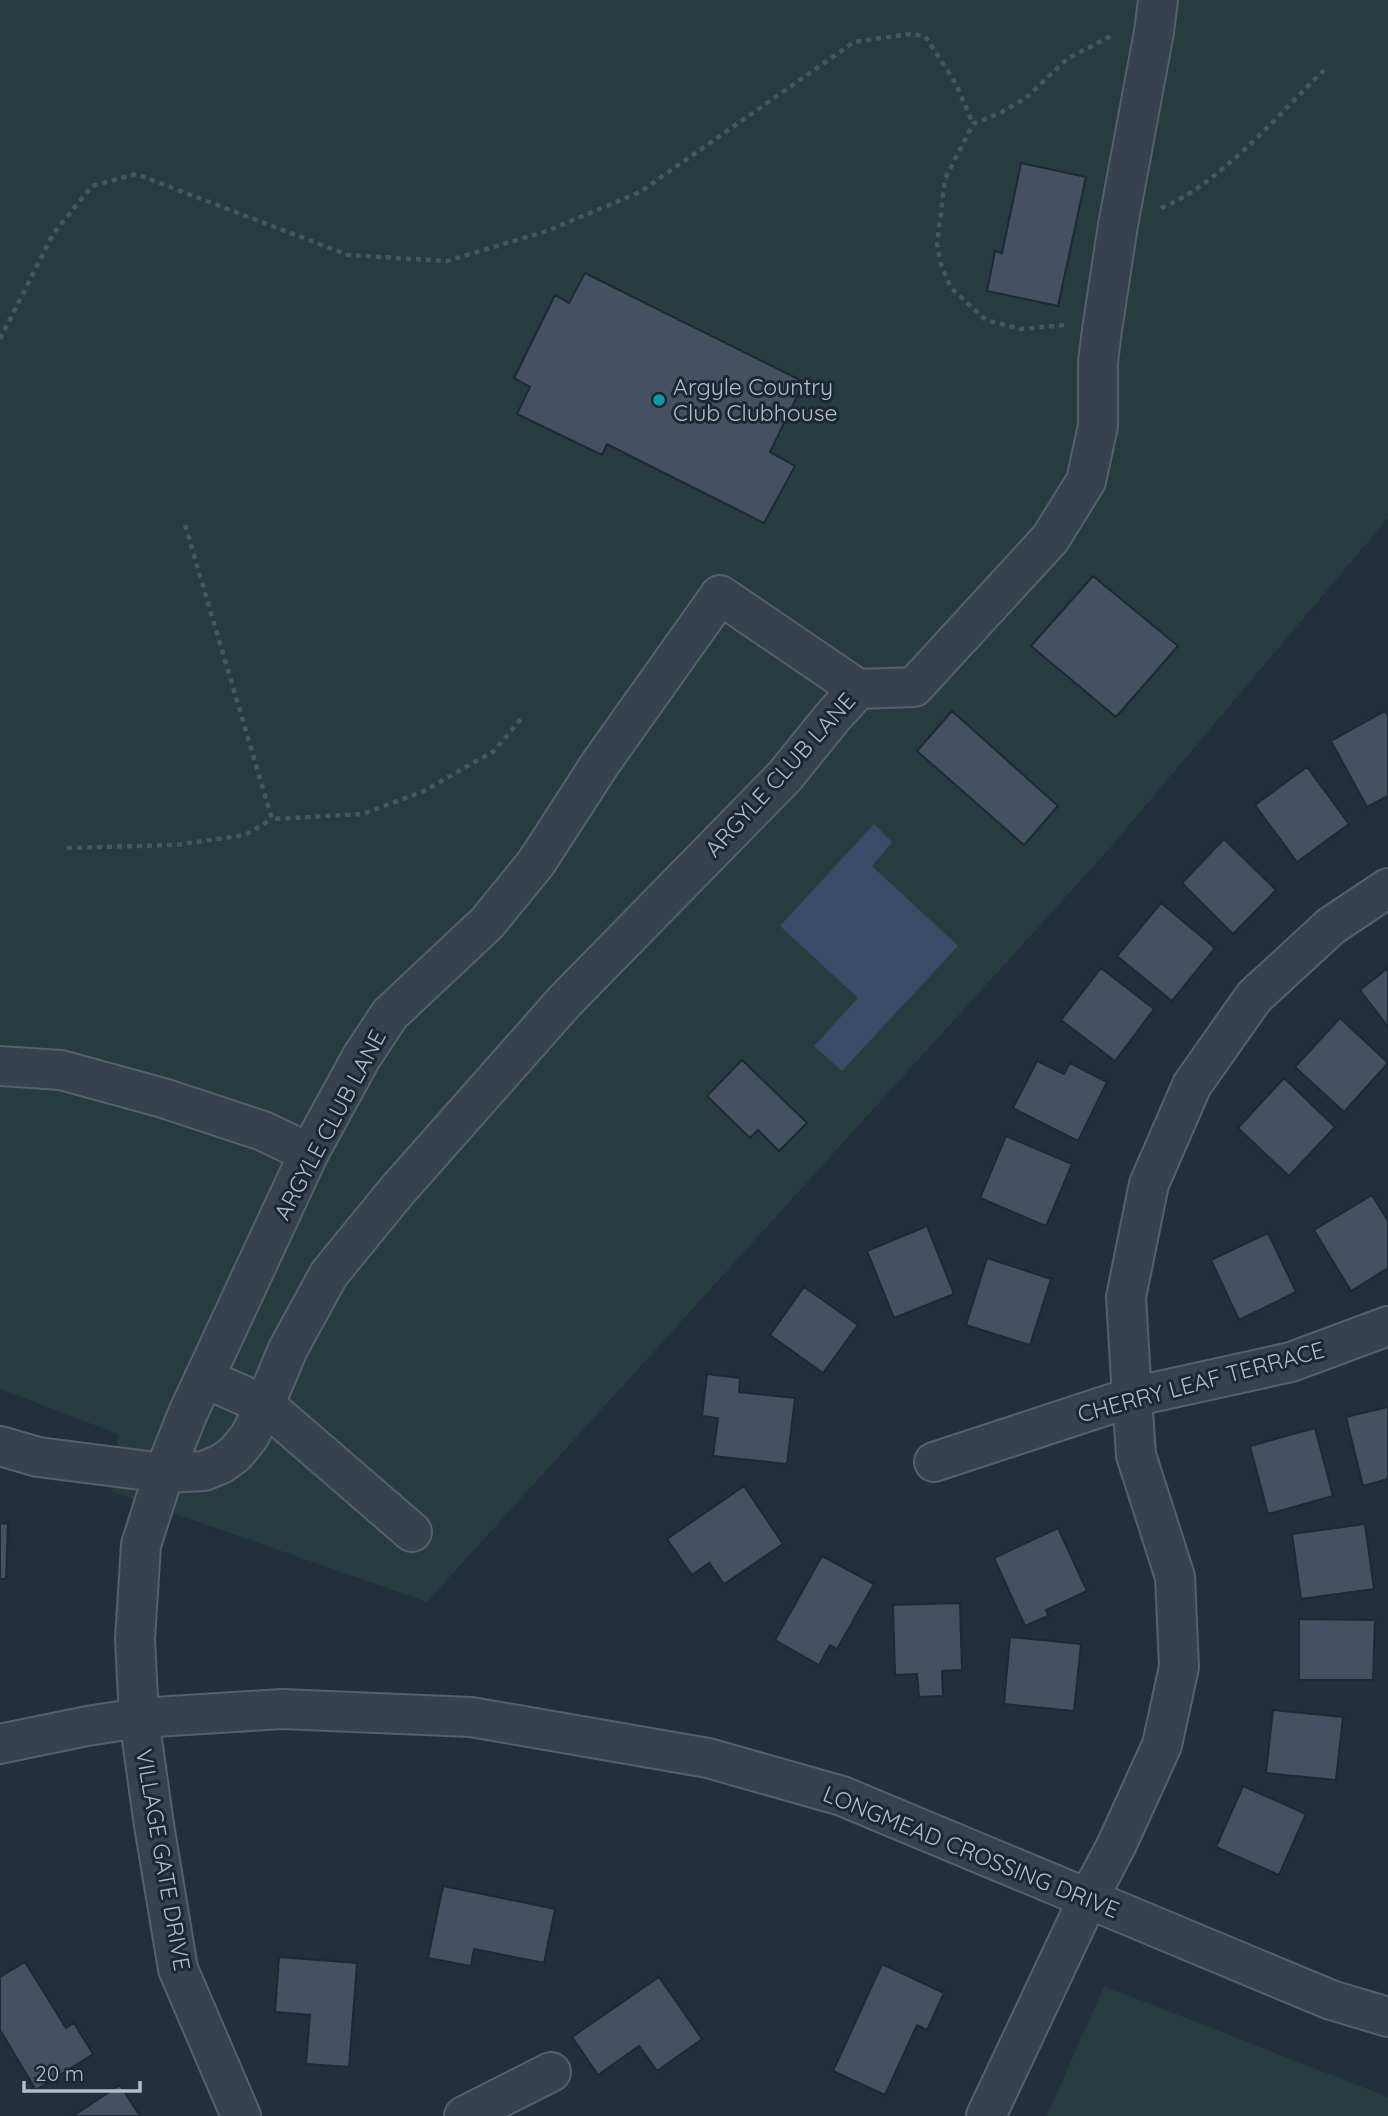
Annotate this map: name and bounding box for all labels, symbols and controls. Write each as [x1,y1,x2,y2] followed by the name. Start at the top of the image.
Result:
[673,372,838,427] place label: Argyle Country Club Clubhouse
[651,392,667,408] marker: Argyle Country Club Clubhouse
[698,686,861,863] street label: ARGYLE CLUB LANE
[267,1025,392,1225] street label: ARGYLE CLUB LANE
[1074,1335,1327,1428] street label: CHERRY LEAF TERRACE
[130,1747,197,1973] street label: VILLAGE GATE DRIVE
[819,1779,1123,1924] street label: LONGMEAD CROSSING DRIVE
[24,2050,140,2094] scale bar
[35,2060,84,2086] text: 20 m

